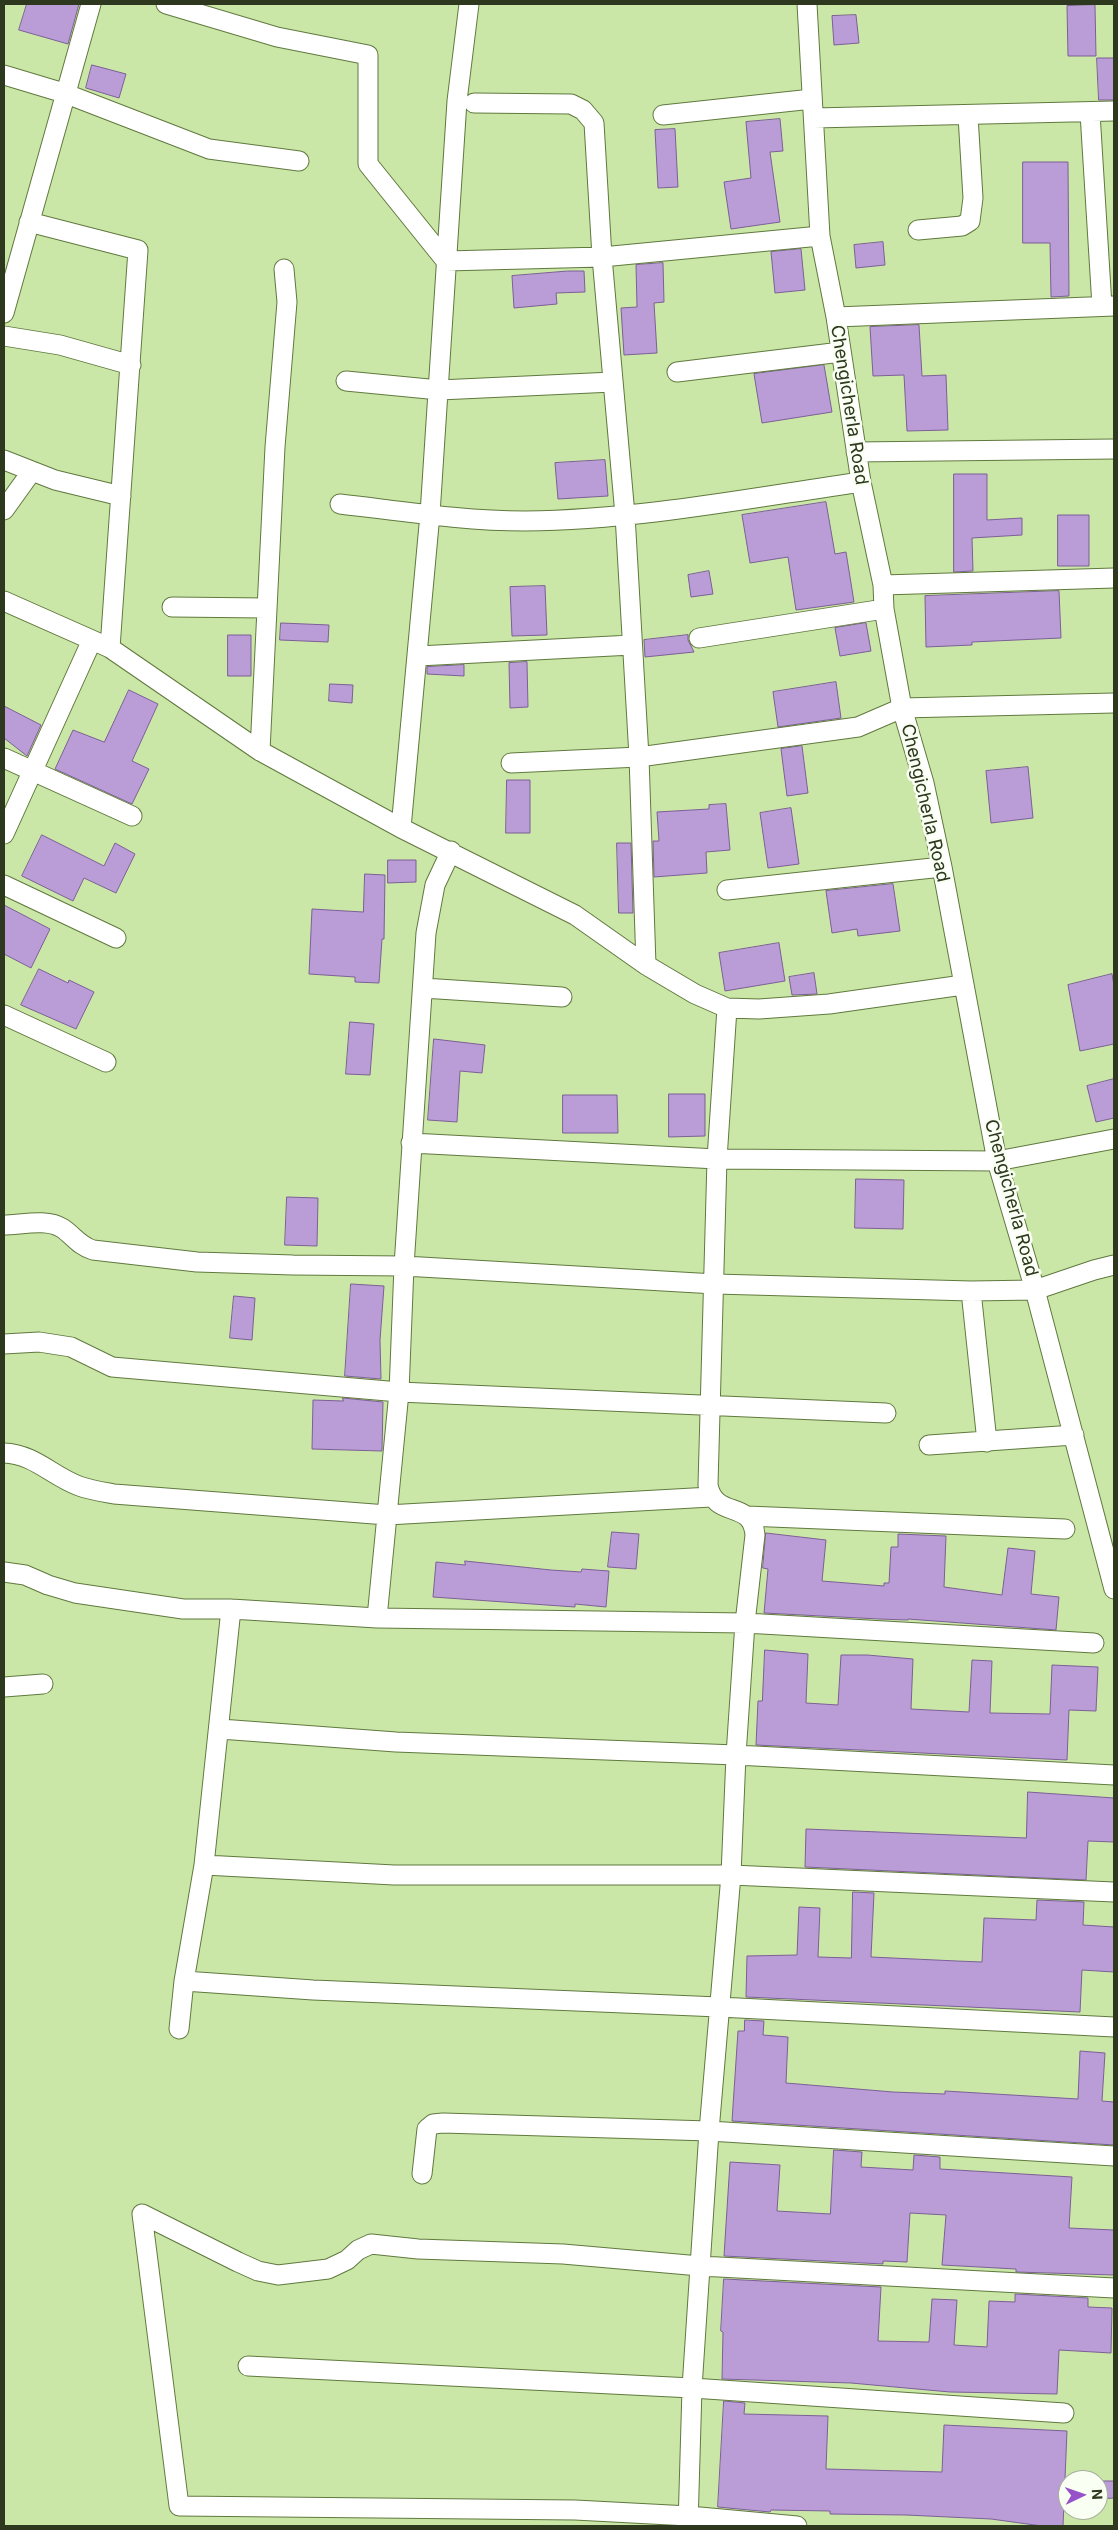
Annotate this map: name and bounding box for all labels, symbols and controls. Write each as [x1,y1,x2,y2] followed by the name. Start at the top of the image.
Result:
[826,323,872,487] street label: Chengicherla Road
[896,722,954,884] street label: Chengicherla Road
[980,1117,1042,1279] street label: Chengicherla Road
[1058,2470,1108,2520] north arrow
[1089,2488,1106,2500] text: N

